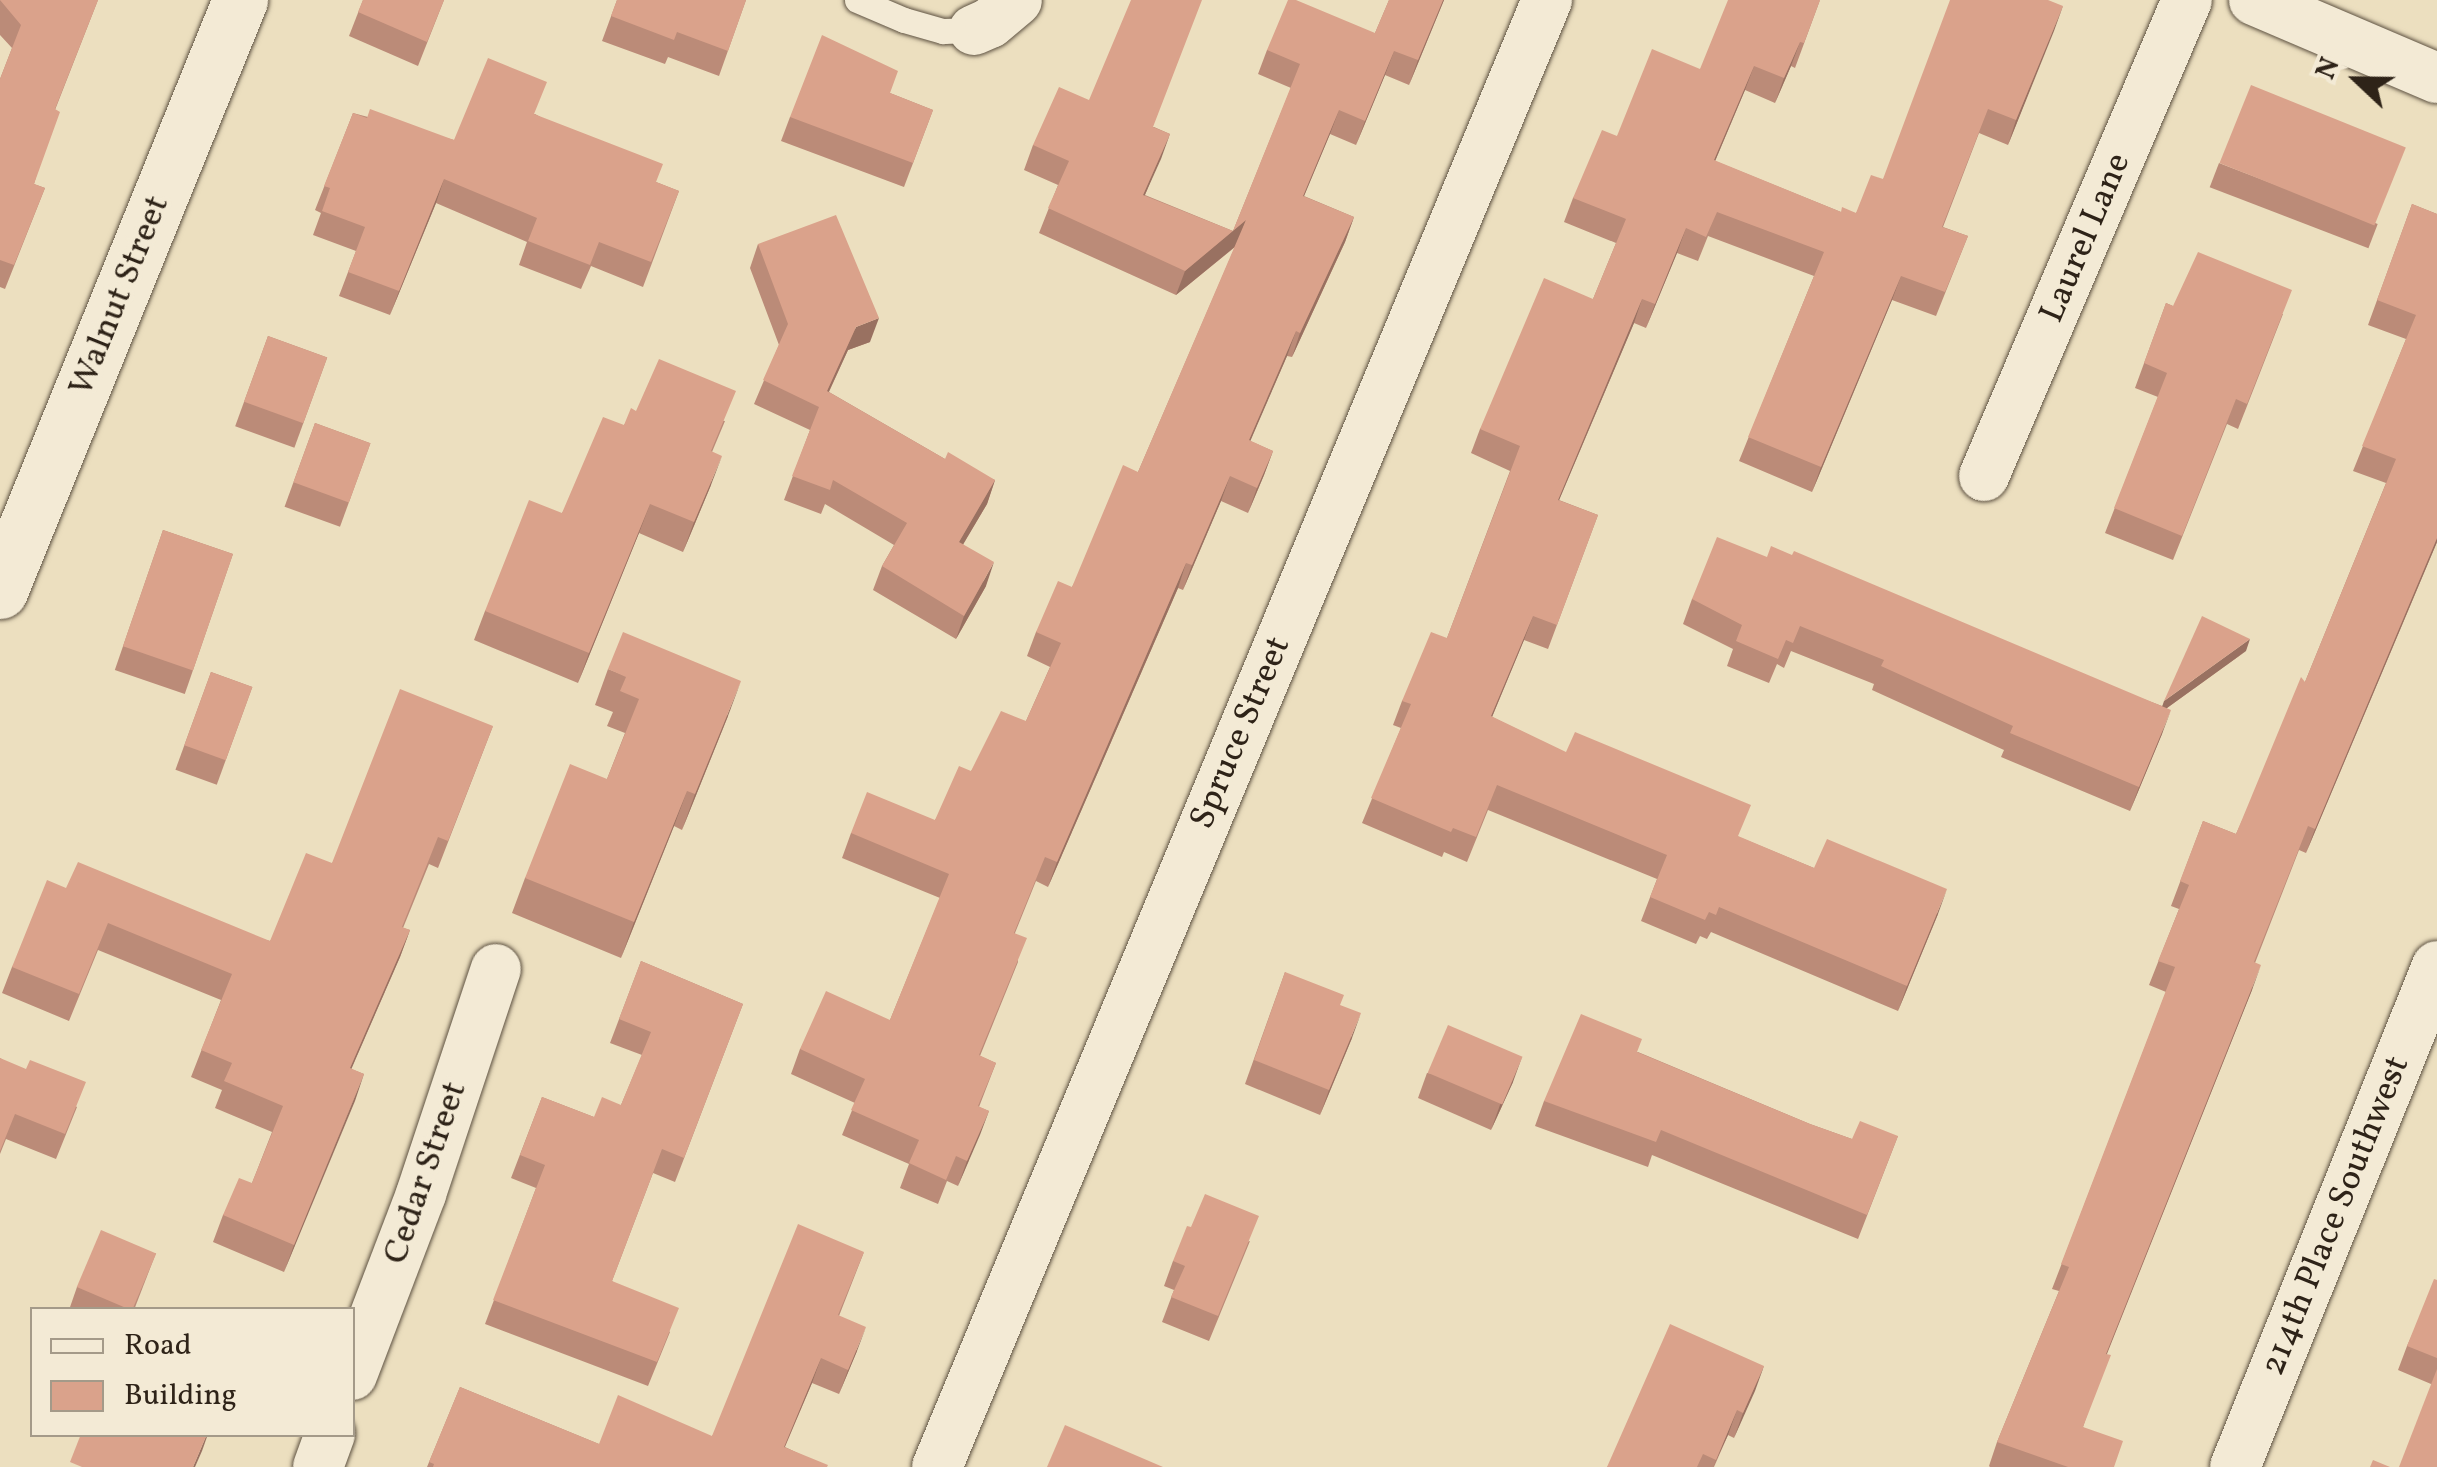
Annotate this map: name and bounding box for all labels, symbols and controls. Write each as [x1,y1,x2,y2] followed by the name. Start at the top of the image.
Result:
[2307,30,2407,130] north arrow
[2307,52,2351,85] text: N
[2032,147,2140,329] street label: Laurel Lane
[61,190,179,402] street label: Walnut Street
[1182,631,1300,835] street label: Spruce Street
[2253,1050,2419,1382] street label: 214th Place Southwest
[375,1076,477,1270] street label: Cedar Street
[30,1307,355,1437] legend
[124,1325,192,1367] text: Road
[124,1375,237,1417] text: Building

